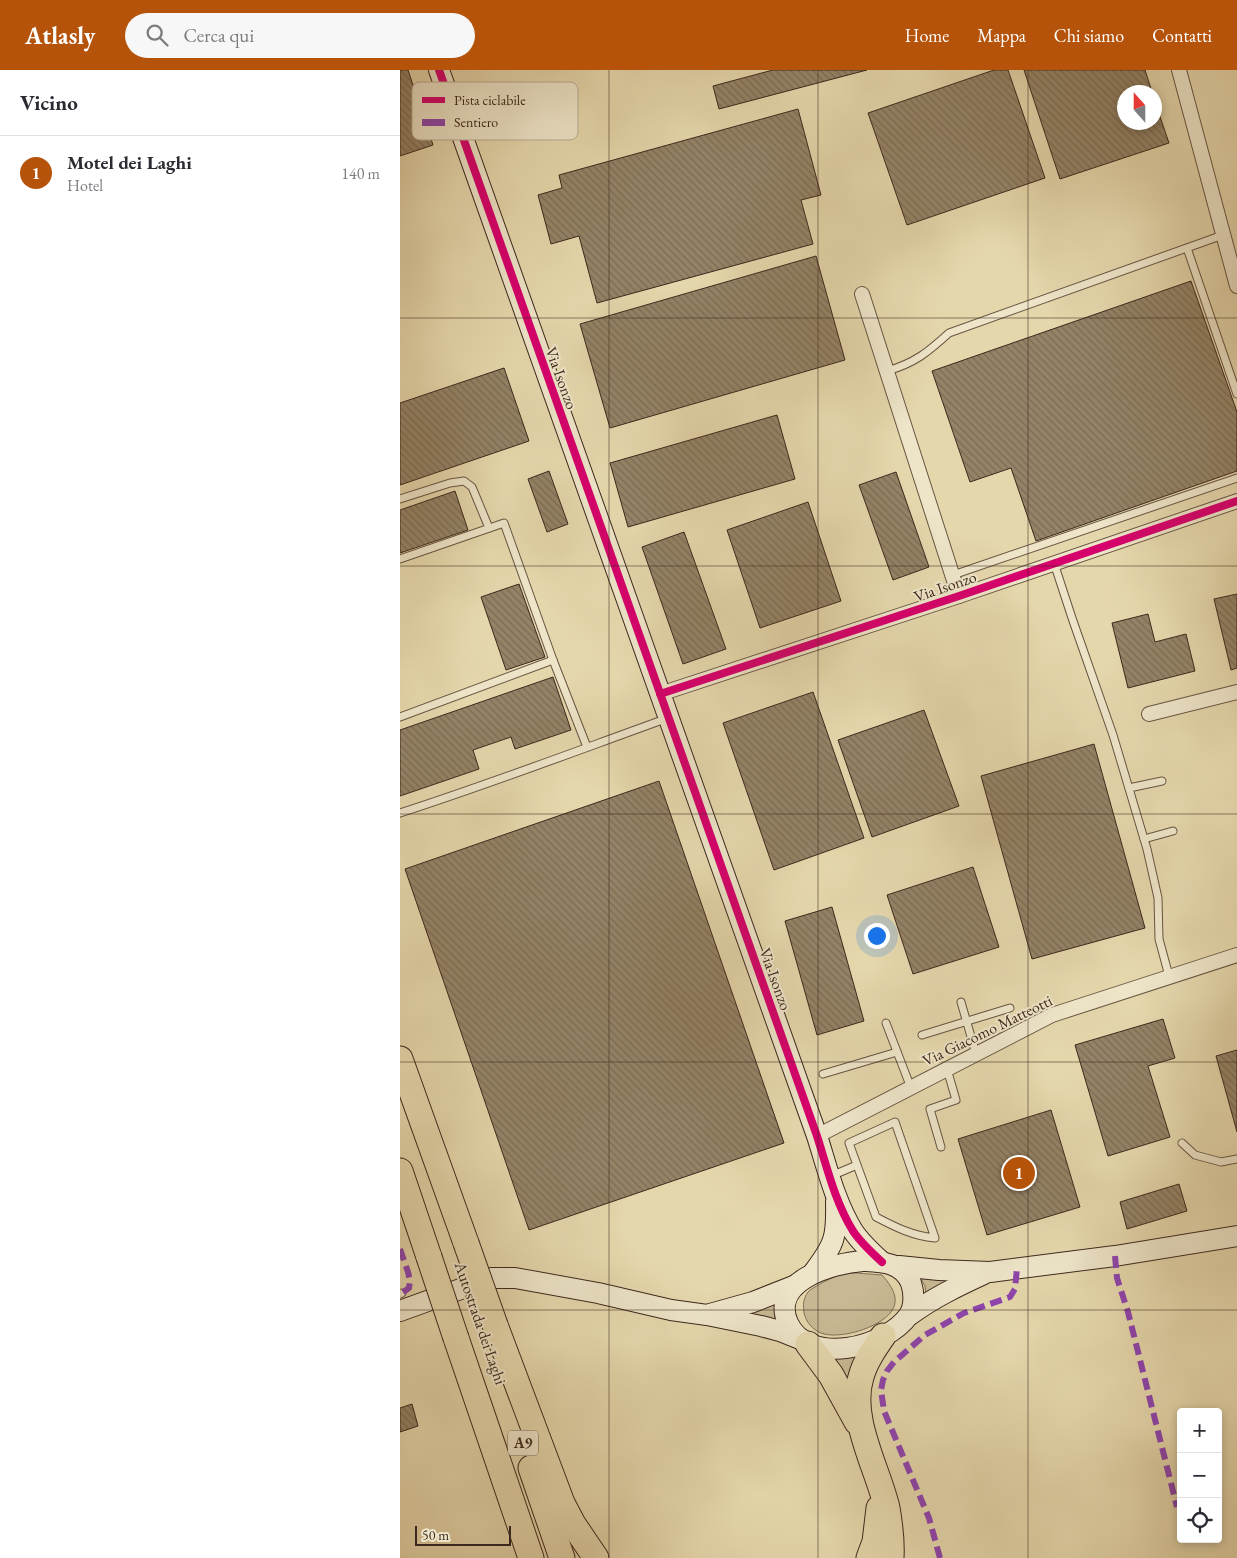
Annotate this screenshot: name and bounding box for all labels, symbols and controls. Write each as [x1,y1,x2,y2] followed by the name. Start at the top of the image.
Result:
[125,13,475,58] search box
[25,20,95,51] text: Atlasly
[143,21,171,49] icon: search
[183,23,254,48] text: Cerca qui
[905,24,949,47] text: Home
[977,24,1026,47] text: Mappa
[1054,24,1124,47] text: Chi siamo
[1152,24,1212,47] text: Contatti
[412,82,578,140] legend
[1117,85,1162,130] north arrow
[20,89,78,116] text: Vicino
[454,91,526,109] text: Pista ciclabile
[454,113,498,131] text: Sentiero
[67,150,192,175] text: Motel dei Laghi
[32,163,40,184] text: 1
[341,163,380,184] text: 140 m
[67,175,103,196] text: Hotel
[541,344,583,412] street label: Via Isonzo
[911,566,979,607] street label: Via Isonzo
[864,923,890,949] your location
[755,945,797,1013] street label: Via Isonzo
[919,990,1056,1071] street label: Via Giacomo Matteotti
[1003,1154,1035,1192] pin: 1
[449,1258,511,1387] street label: Autostrada dei Laghi
[1177,1408,1222,1543] map controls
[1177,1408,1222,1453] button: +
[508,1430,538,1456] road number: A9
[1177,1453,1222,1498] button: −
[1177,1498,1222,1543] button: locate
[415,1523,511,1546] scale bar
[422,1526,449,1544] text: 50 m

